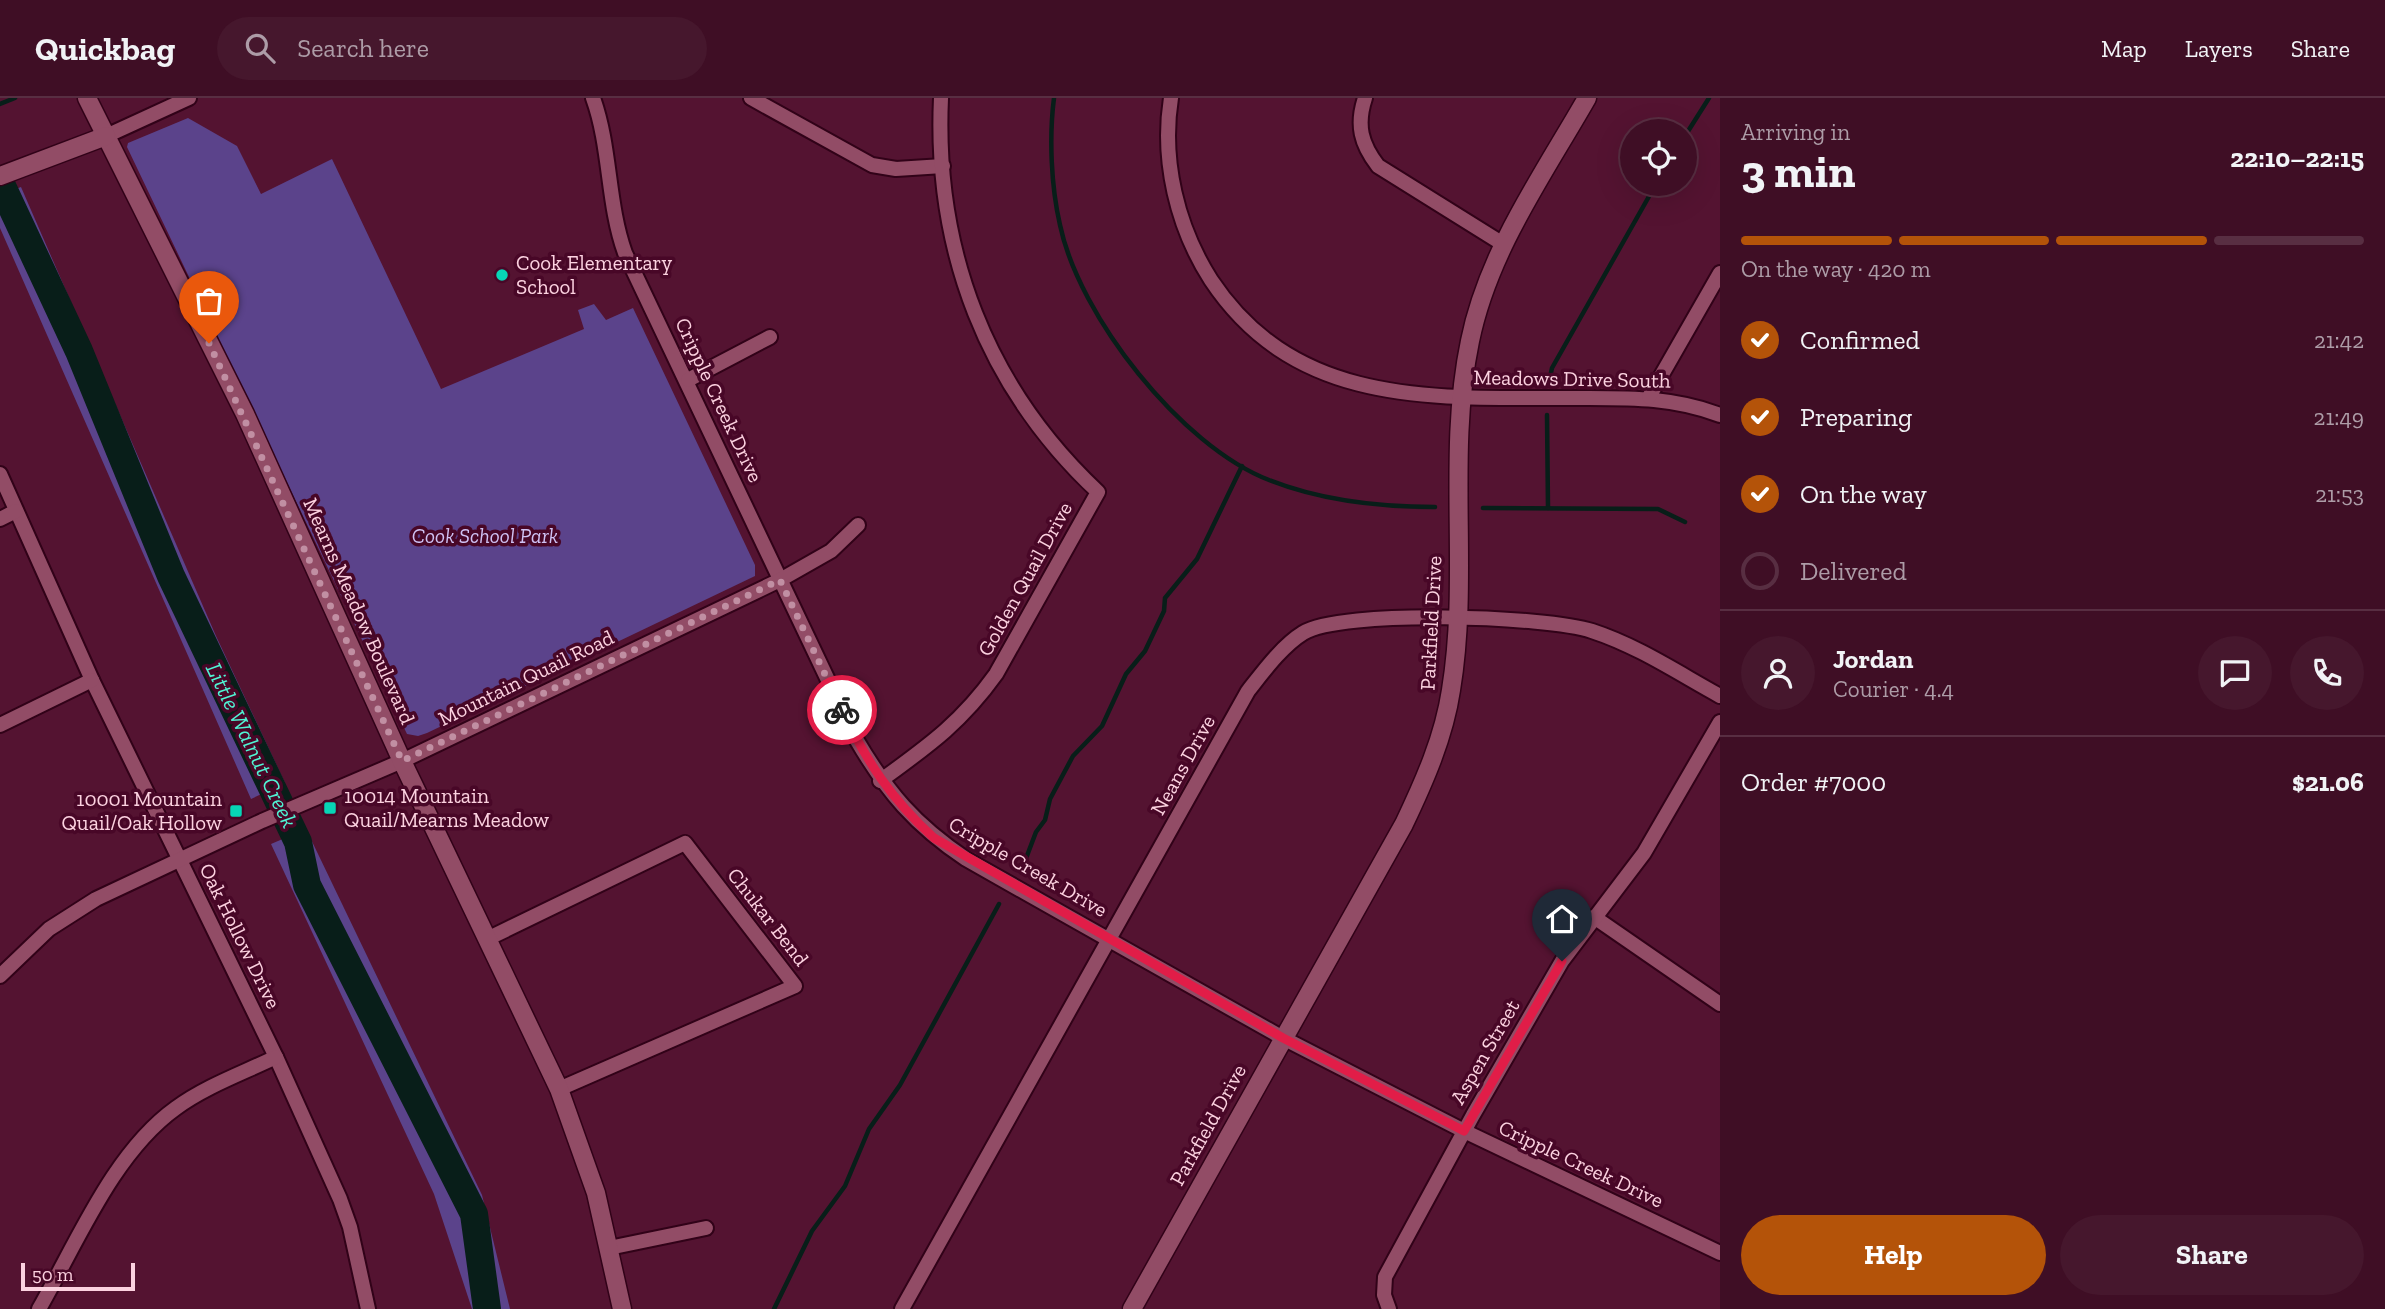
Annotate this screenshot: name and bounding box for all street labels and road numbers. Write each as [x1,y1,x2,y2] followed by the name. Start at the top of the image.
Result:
[670,313,769,486] street label: Cripple Creek Drive
[1473,364,1671,393] street label: Meadows Drive South
[298,494,421,728] street label: Mearns Meadow Boulevard
[972,497,1077,660] street label: Golden Quail Drive
[1414,555,1447,691] street label: Parkfield Drive
[434,624,618,731] street label: Mountain Quail Road
[1145,710,1220,819] street label: Neans Drive
[945,811,1112,922] street label: Cripple Creek Drive
[194,859,287,1013] street label: Oak Hollow Drive
[722,863,815,971] street label: Chukar Bend
[1445,995,1525,1108] street label: Aspen Street
[1164,1060,1251,1190] street label: Parkfield Drive
[1495,1114,1668,1213] street label: Cripple Creek Drive

